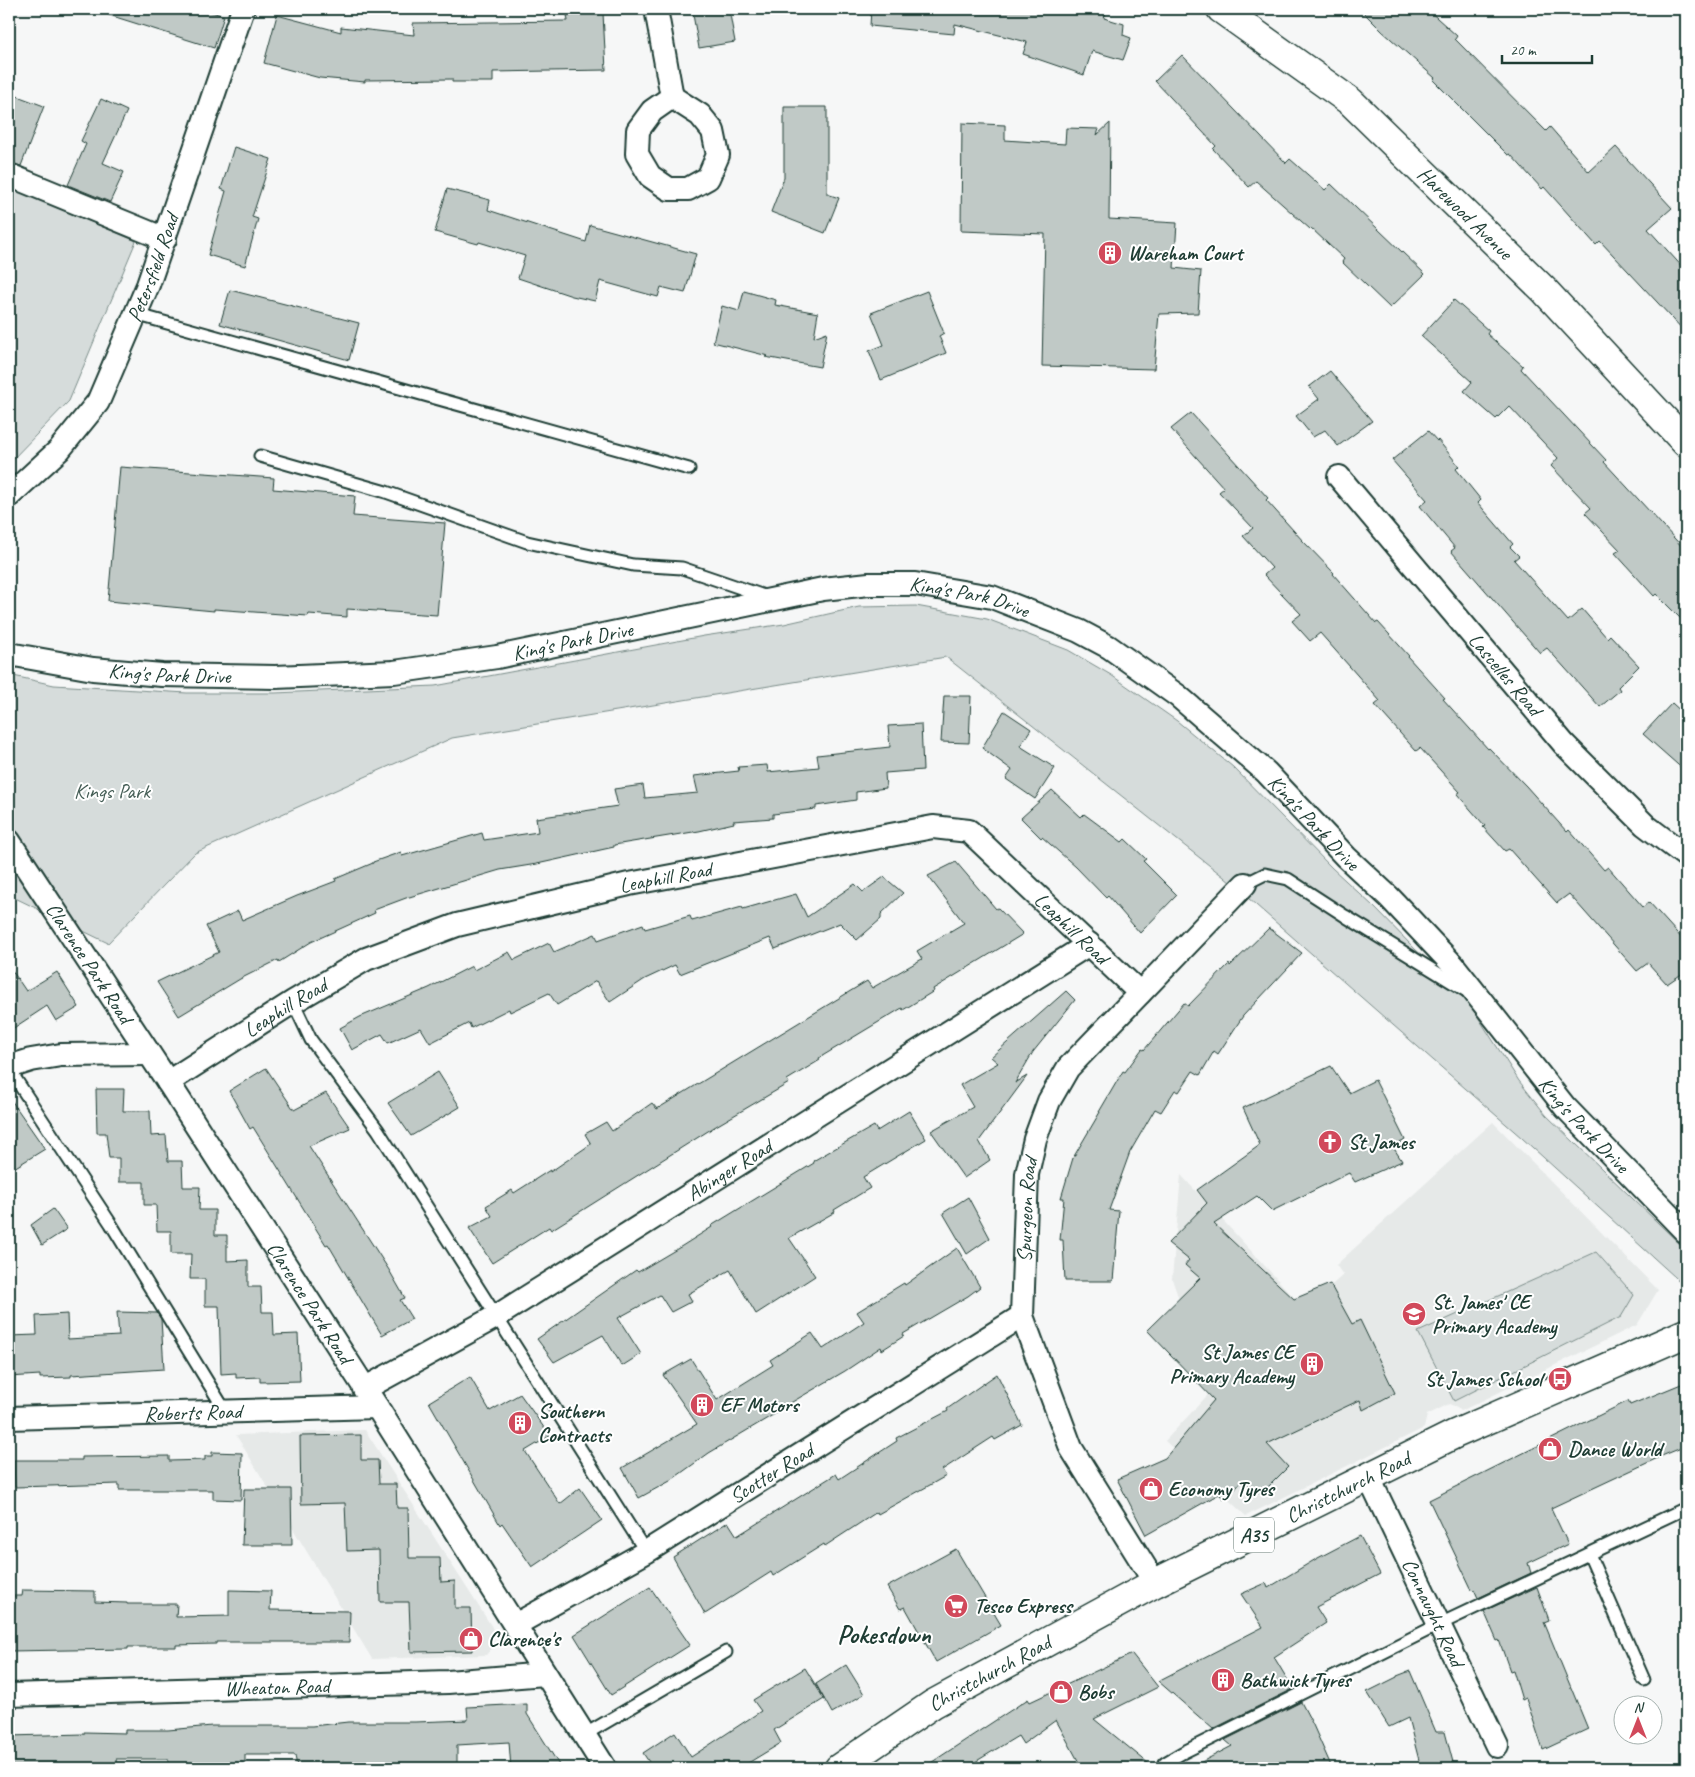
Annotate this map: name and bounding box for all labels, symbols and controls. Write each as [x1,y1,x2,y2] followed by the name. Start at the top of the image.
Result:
[1502,32,1592,64] scale bar
[1510,41,1537,60] text: 20 m
[1412,161,1520,267] street label: Harewood Avenue
[121,208,185,326] street label: Petersfield Road
[1097,240,1123,266] building icon: Wareham Court
[1128,240,1246,266] place label: Wareham Court
[908,570,1034,624] street label: King's Park Drive
[510,616,636,666] street label: King's Park Drive
[1463,627,1549,723] street label: Lascelles Road
[107,657,232,689] street label: King's Park Drive
[1262,769,1366,877] street label: King's Park Drive
[74,778,151,804] park label: Kings Park
[617,855,717,899] street label: Leaphill Road
[1029,887,1117,972] street label: Leaphill Road
[40,898,141,1031] street label: Clarence Park Road
[239,970,335,1043] street label: Leaphill Road
[1533,1071,1636,1179] street label: King's Park Drive
[1317,1129,1343,1155] church icon: St James
[1348,1129,1417,1155] place label: St James
[682,1132,780,1207] street label: Abinger Road
[1011,1151,1044,1263] street label: Spurgeon Road
[261,1237,360,1371] street label: Clarence Park Road
[1432,1289,1558,1340] place label: St. James' CE Primary Academy
[1401,1301,1427,1327] school or university icon: St. James' CE Primary Academy
[1169,1339,1297,1390] place label: St James CE Primary Academy
[1299,1351,1325,1377] building icon: St James CE Primary Academy
[1425,1366,1546,1392] place label: St James School
[1547,1366,1573,1392] bus stop icon: St James School
[689,1392,715,1418] building icon: EF Motors
[720,1392,801,1418] place label: EF Motors
[144,1398,246,1427] street label: Roberts Road
[538,1398,613,1448] place label: Southern Contracts
[507,1410,533,1436] building icon: Southern Contracts
[725,1435,821,1509] street label: Scotter Road
[1537,1436,1563,1462] shop icon: Dance World
[1568,1436,1665,1462] place label: Dance World
[1281,1444,1418,1529] street label: Christchurch Road
[1138,1476,1164,1502] shop icon: Economy Tyres
[1168,1476,1276,1503] place label: Economy Tyres
[1234,1518,1274,1552] road number: A35
[1396,1554,1471,1673] street label: Connaught Road
[943,1593,969,1619] supermarket icon: Tesco Express
[974,1593,1075,1619] place label: Tesco Express
[837,1618,932,1651] district label: Pokesdown
[458,1626,484,1652] shop icon: Clarence's
[488,1626,563,1652] place label: Clarence's
[924,1628,1058,1717] street label: Christchurch Road
[1210,1667,1236,1693] building icon: Bathwick Tyres
[1240,1667,1353,1693] place label: Bathwick Tyres
[224,1672,333,1702] street label: Wheaton Road
[1048,1679,1074,1705] shop icon: Bobs
[1078,1679,1116,1705] place label: Bobs
[1612,1694,1662,1744] north arrow
[1634,1699,1645,1716] text: N

